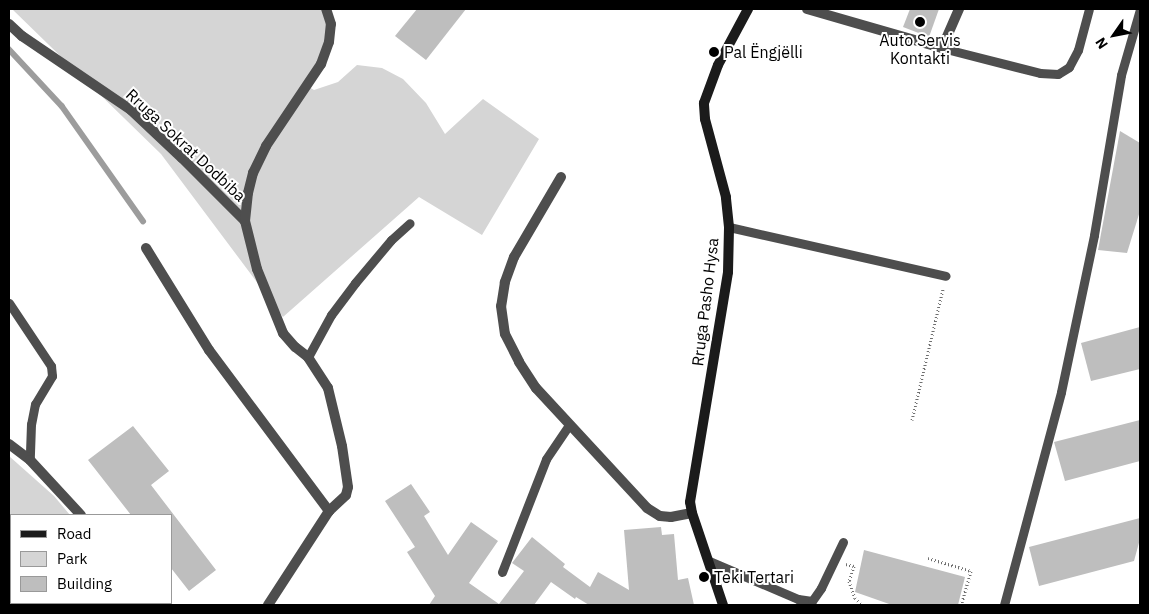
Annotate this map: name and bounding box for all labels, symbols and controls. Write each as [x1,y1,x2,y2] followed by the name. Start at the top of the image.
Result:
[1089,10,1139,60] north arrow
[914,16,926,28] marker: Auto Servis Kontakti
[879,30,961,68] place label: Auto Servis Kontakti
[1091,34,1112,52] text: N
[724,42,803,62] place label: Pal Ëngjëlli
[708,46,720,58] marker: Pal Ëngjëlli
[122,85,250,205] street label: Rruga Sokrat Dodbiba
[688,237,722,367] street label: Rruga Pasho Hysa
[10,514,172,604] legend
[57,524,92,543] text: Road
[57,549,87,568] text: Park
[714,567,794,587] place label: Teki Tertari
[698,571,710,583] marker: Teki Tertari
[57,574,112,593] text: Building

